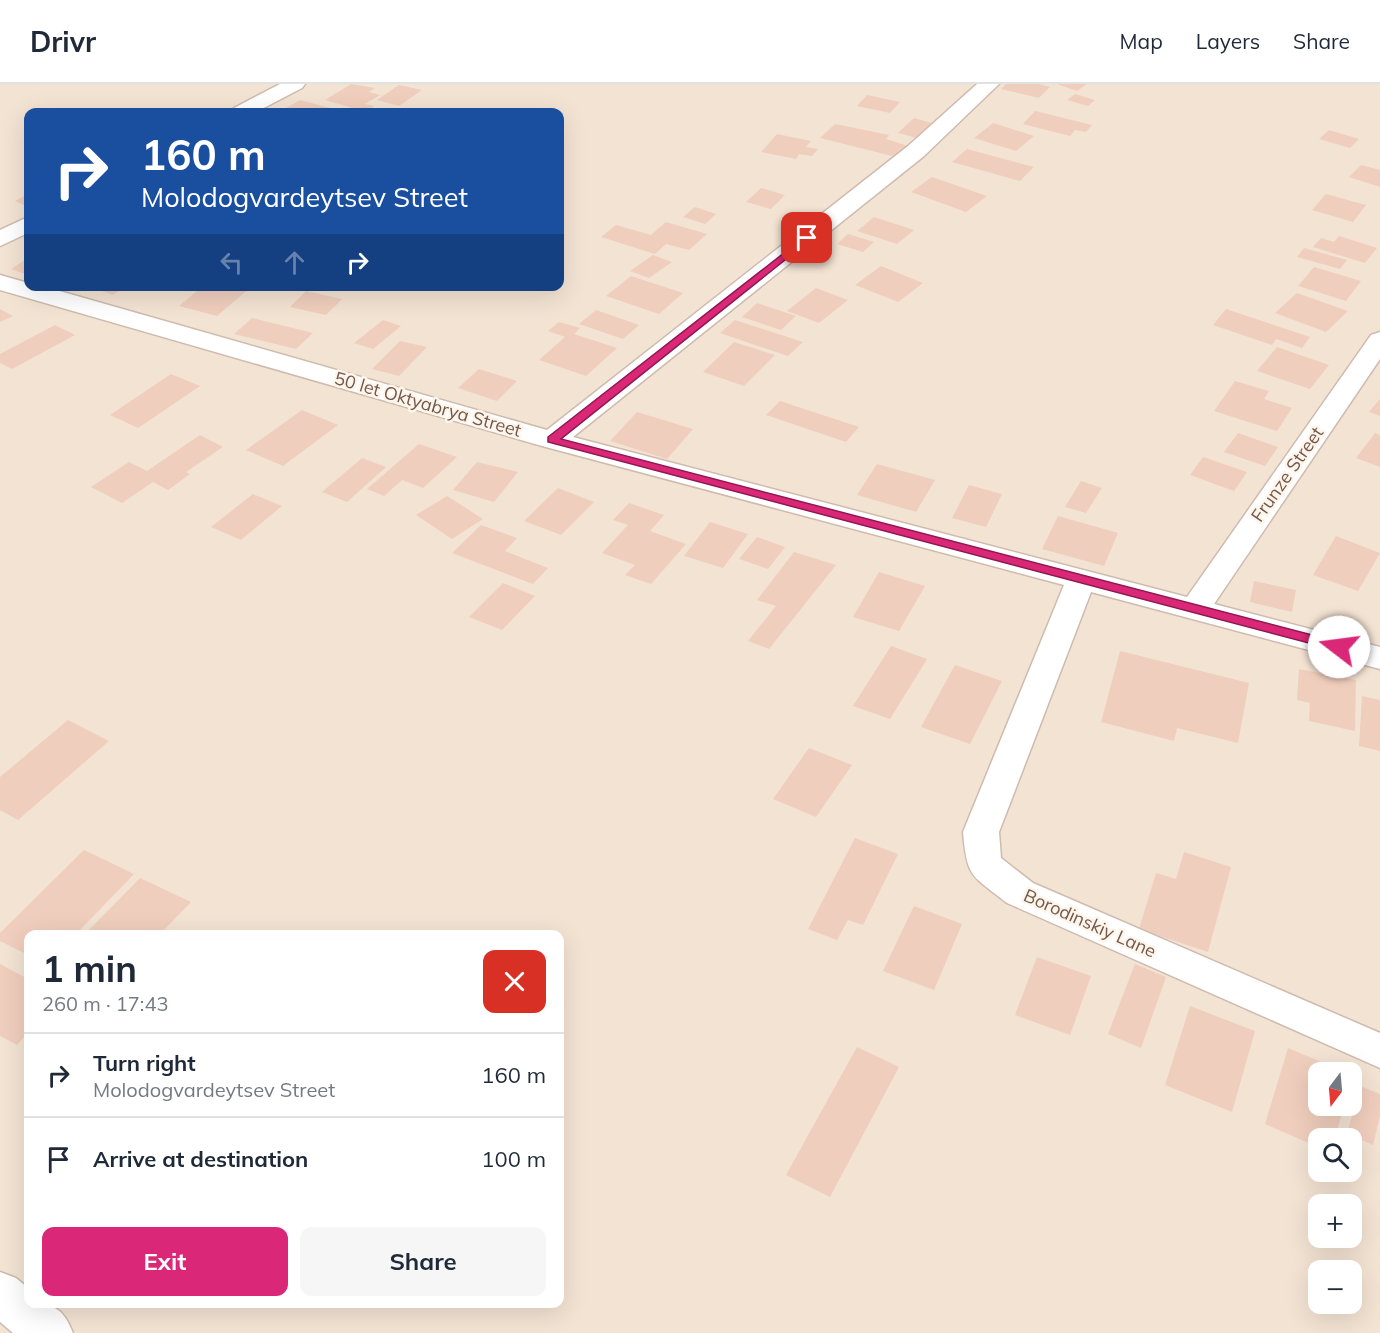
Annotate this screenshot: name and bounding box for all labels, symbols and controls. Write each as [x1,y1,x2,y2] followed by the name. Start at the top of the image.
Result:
[30,24,96,59] text: Drivr
[1120,28,1163,54] text: Map
[1196,28,1260,54] text: Layers
[1293,28,1350,54] text: Share
[141,128,266,181] text: 160 m
[42,132,120,210] icon: right
[141,180,468,214] text: Molodogvardeytsev Street
[781,212,832,263] pin
[790,221,823,254] icon: arrive
[215,246,248,279] icon: left
[278,246,311,279] icon: ahead
[341,246,374,279] icon: right
[332,366,524,442] street label: 50 let Oktyabrya Street
[1246,422,1328,526] street label: Frunze Street
[1307,615,1371,679] position arrow
[1020,884,1160,962] street label: Borodinskiy Lane
[42,946,137,991] text: 1 min
[483,950,546,1013] button: close
[42,991,168,1016] text: 260 m · 17:43
[93,1049,196,1077] text: Turn right
[42,1059,75,1092] icon: right
[481,1061,546,1089] text: 160 m
[1308,1062,1362,1116] north arrow
[1308,1062,1362,1314] map controls
[93,1077,335,1102] text: Molodogvardeytsev Street
[1308,1128,1362,1182] button: search
[42,1143,75,1176] icon: arrive
[93,1145,308,1173] text: Arrive at destination
[481,1145,546,1173] text: 100 m
[1308,1194,1362,1248] button: +
[42,1227,288,1296] button: Exit
[300,1227,546,1296] button: Share
[1308,1260,1362,1314] button: −

